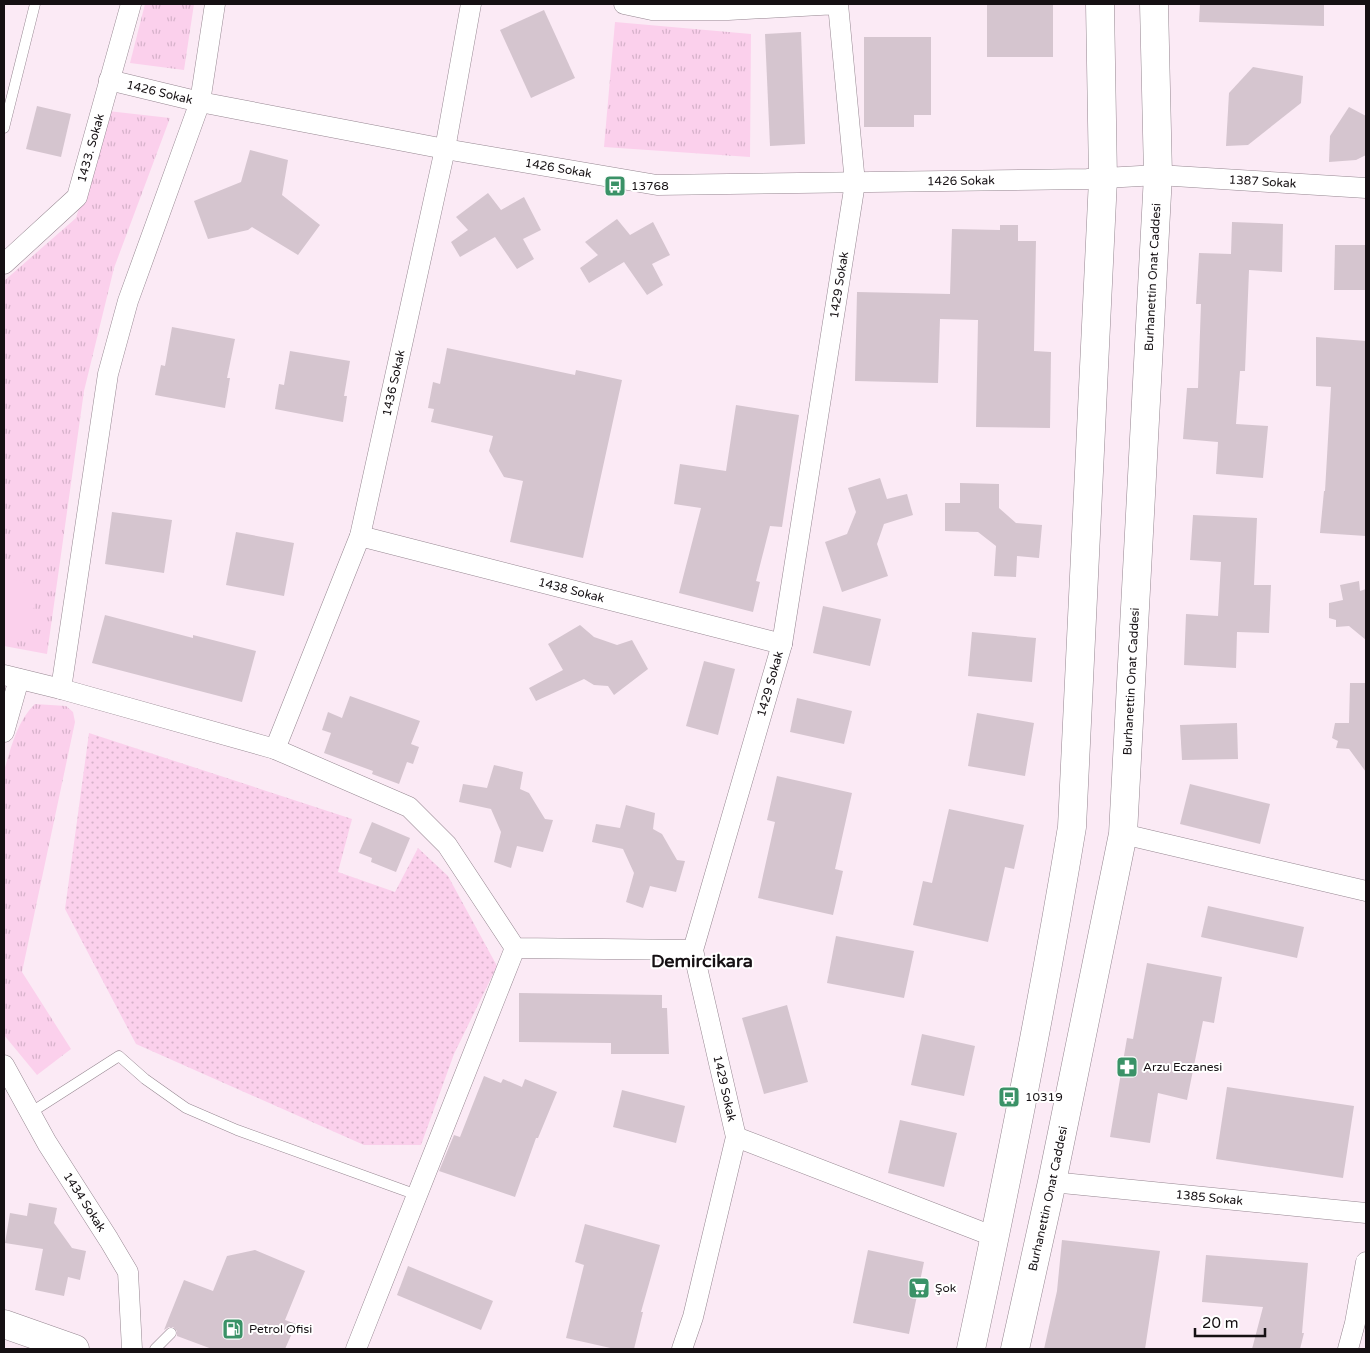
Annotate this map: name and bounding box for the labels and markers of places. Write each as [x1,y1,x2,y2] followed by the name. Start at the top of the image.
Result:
[603,174,627,198] bus stop icon: 13768
[631,179,669,193] place label: 13768
[1115,1055,1139,1079] pharmacy icon: Arzu Eczanesi
[1143,1060,1222,1074] place label: Arzu Eczanesi
[997,1085,1021,1109] bus stop icon: 10319
[1025,1090,1063,1104] place label: 10319
[907,1276,931,1300] supermarket icon: Şok
[935,1281,957,1295] place label: Şok
[221,1317,245,1341] fuel station icon: Petrol Ofisi
[249,1322,312,1336] place label: Petrol Ofisi

